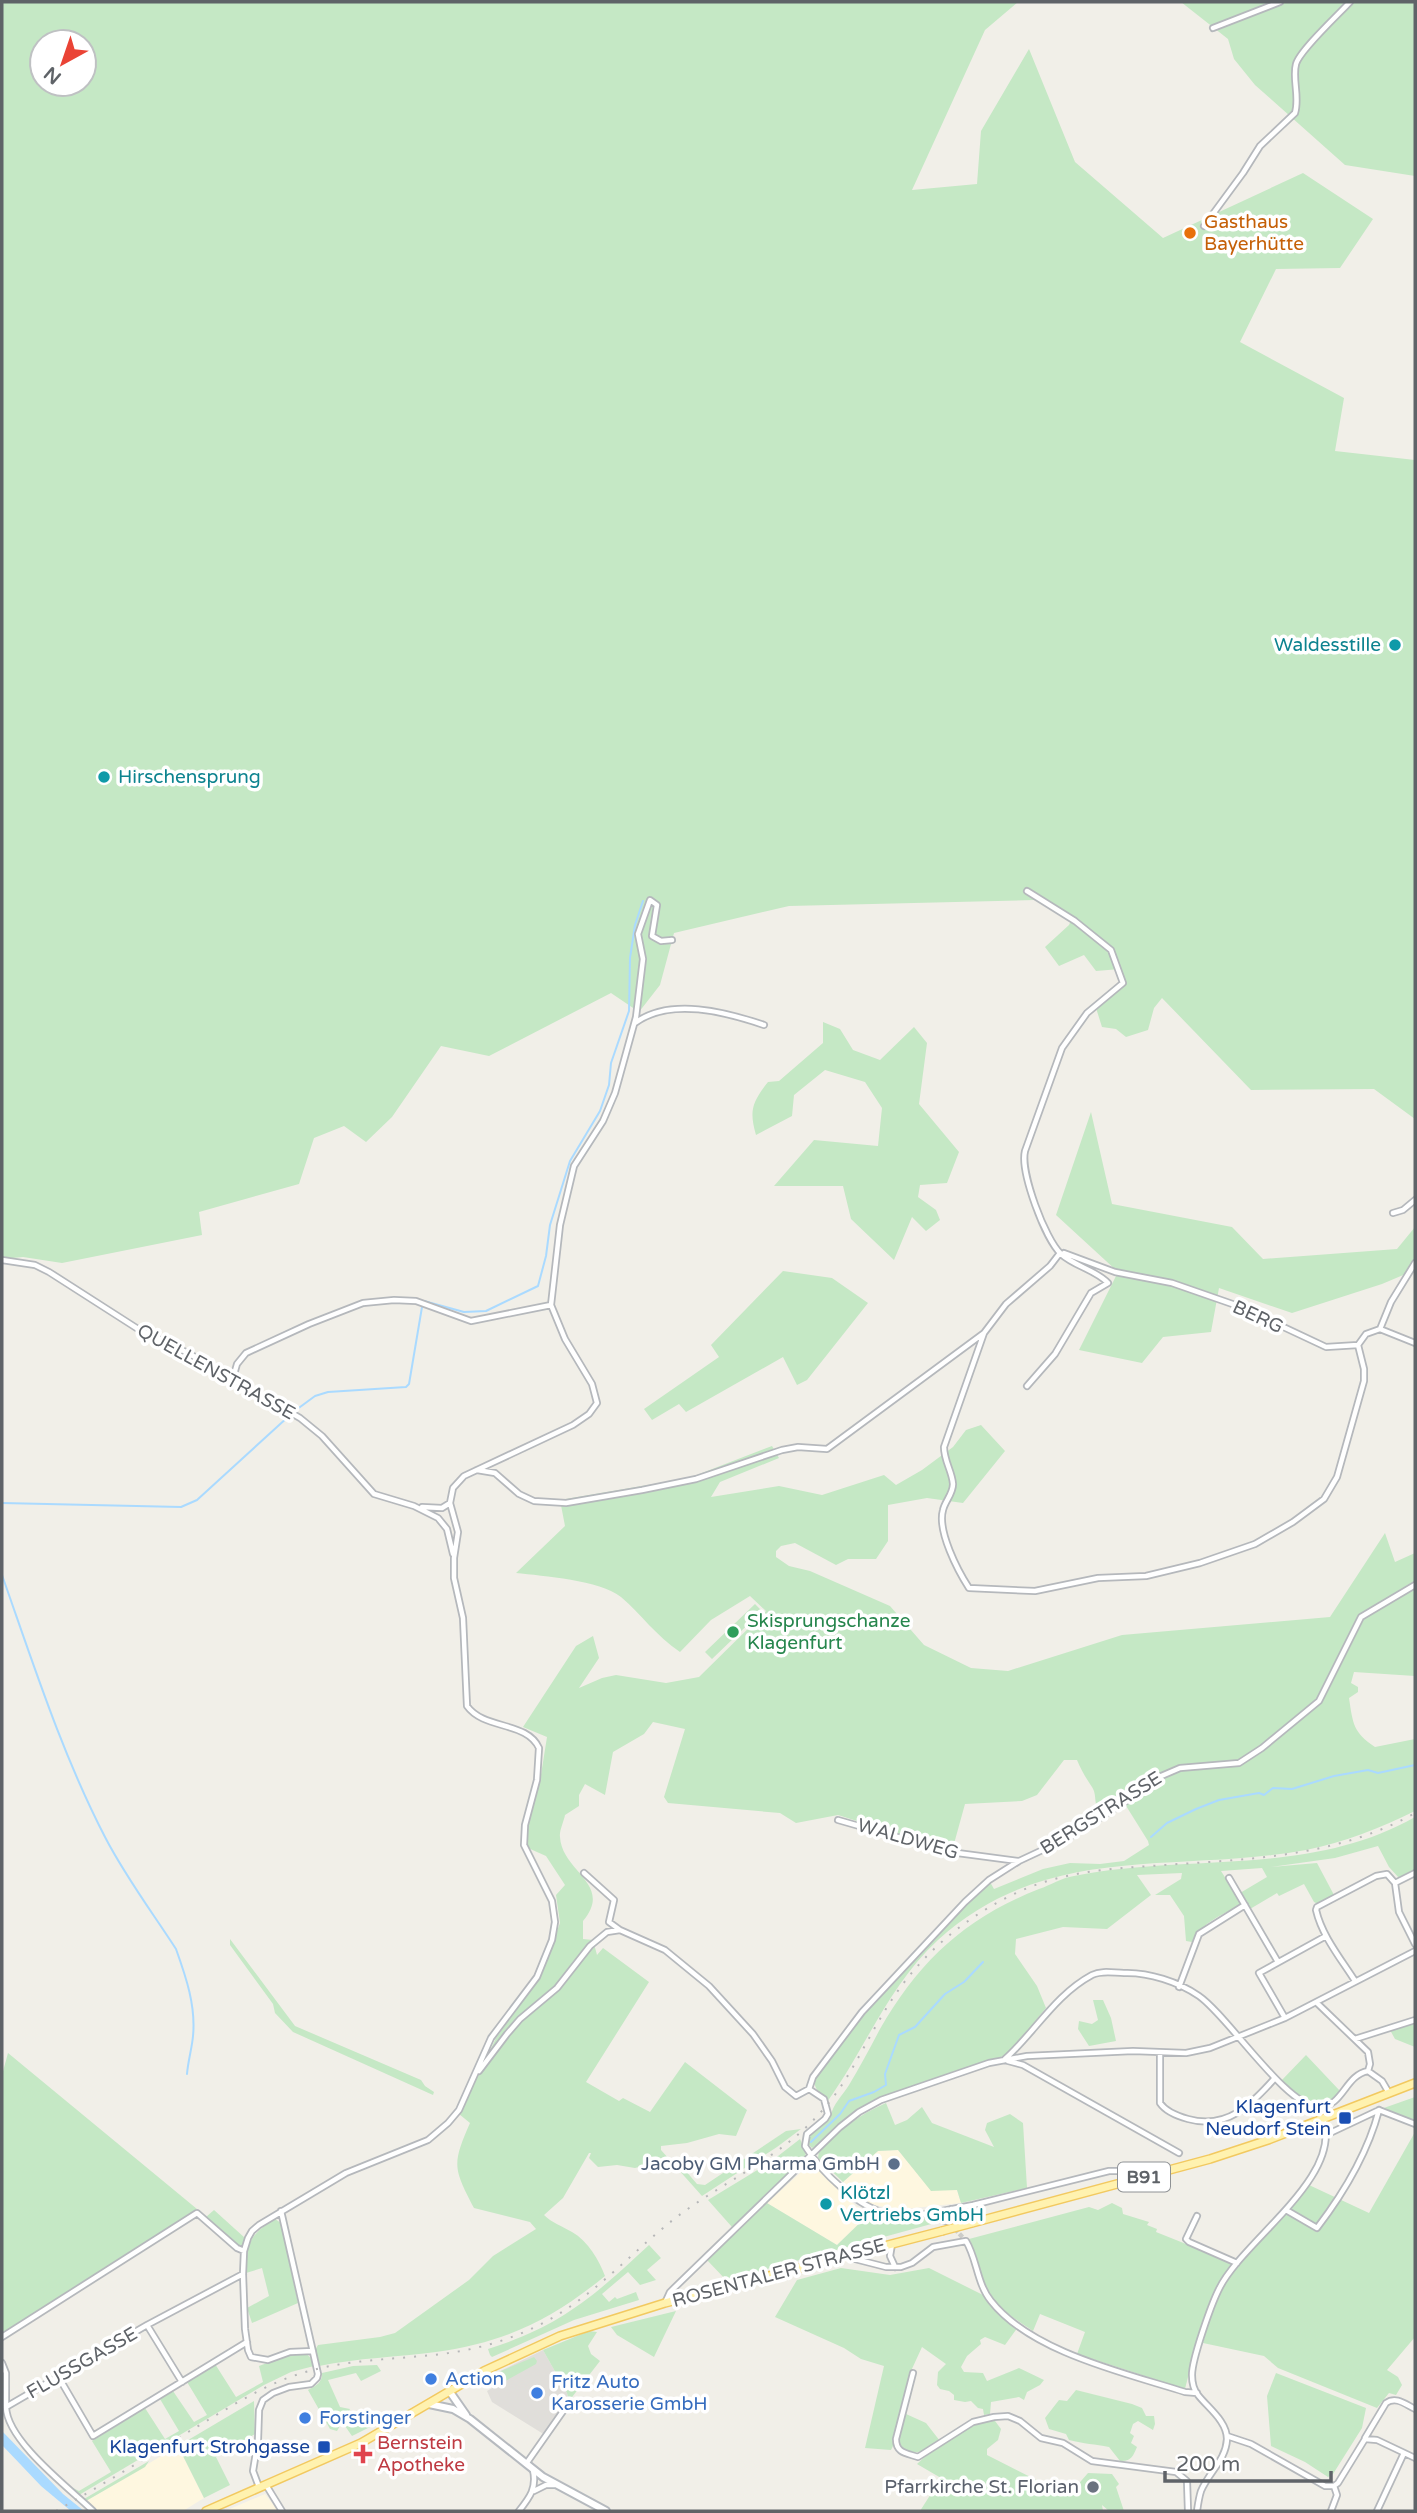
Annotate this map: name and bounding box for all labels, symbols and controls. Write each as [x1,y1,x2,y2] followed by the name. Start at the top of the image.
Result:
[28,28,98,98] north arrow
[40,62,66,89] text: N
[1204,211,1304,255] place label: Gasthaus Bayerhütte
[1182,225,1198,241] marker: Gasthaus Bayerhütte
[1274,634,1381,656] place label: Waldesstille
[1387,637,1403,653] marker: Waldesstille
[118,766,261,788] place label: Hirschensprung
[96,769,112,785] marker: Hirschensprung
[1229,1296,1287,1338] street label: BERG
[133,1319,299,1425] street label: QUELLENSTRASSE
[747,1610,910,1654] place label: Skisprungschanze Klagenfurt
[725,1624,741,1640] marker: Skisprungschanze Klagenfurt
[1036,1767,1166,1859] street label: BERGSTRASSE
[855,1814,961,1864] street label: WALDWEG
[1205,2096,1331,2140] place label: Klagenfurt Neudorf Stein
[1337,2110,1353,2126] marker: Klagenfurt Neudorf Stein
[641,2153,880,2175] place label: Jacoby GM Pharma GmbH
[886,2156,902,2172] marker: Jacoby GM Pharma GmbH
[1118,2162,1170,2192] road number: B91
[840,2182,984,2226] place label: Klötzl Vertriebs GmbH
[818,2196,834,2212] marker: Klötzl Vertriebs GmbH
[670,2234,888,2312] street label: ROSENTALER STRASSE
[23,2322,141,2404] street label: FLUSSGASSE
[445,2368,504,2390] place label: Action
[423,2371,439,2387] marker: Action
[551,2371,708,2415] place label: Fritz Auto Karosserie GmbH
[529,2385,545,2401] marker: Fritz Auto Karosserie GmbH
[319,2407,412,2429] place label: Forstinger
[297,2410,313,2426] marker: Forstinger
[377,2432,465,2476] place label: Bernstein Apotheke
[109,2436,310,2458] place label: Klagenfurt Strohgasse
[316,2439,332,2455] marker: Klagenfurt Strohgasse
[1165,2440,1331,2484] scale bar
[355,2446,371,2462] marker: Bernstein Apotheke
[1176,2452,1240,2477] text: 200 m
[884,2476,1079,2498] place label: Pfarrkirche St. Florian
[1085,2479,1101,2495] marker: Pfarrkirche St. Florian

